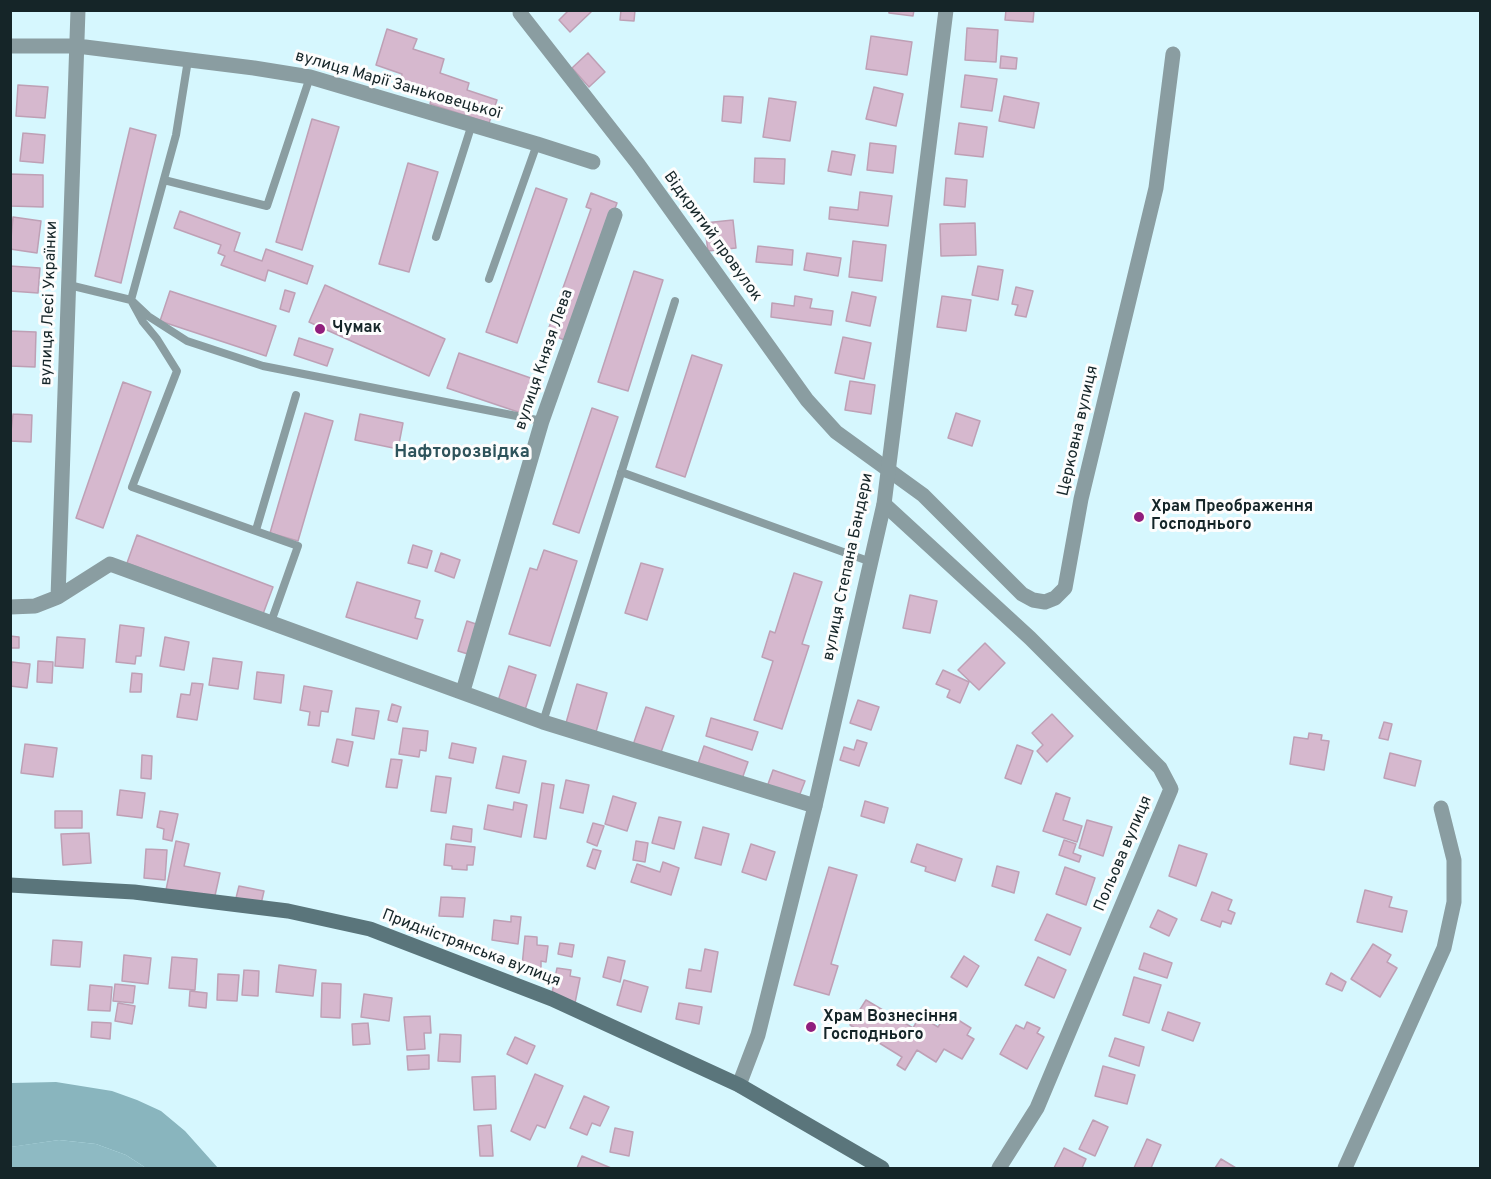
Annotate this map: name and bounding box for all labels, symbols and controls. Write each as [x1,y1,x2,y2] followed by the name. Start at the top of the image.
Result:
[293,47,503,125] street label: вулиця Марії Заньковецької
[658,168,766,306] street label: Відкритий провулок
[38,220,62,386] street label: вулиця Лесі Українки
[512,287,578,433] street label: вулиця Князя Лева
[332,319,382,339] place label: Чумак
[313,322,327,336] marker: Чумак
[1055,364,1103,498] street label: Церковна вулиця
[394,442,530,464] district label: Нафторозвідка
[820,471,878,663] street label: вулиця Степана Бандери
[1151,498,1313,536] place label: Храм Преображення Господнього
[1132,510,1146,524] marker: Храм Преображення Господнього
[1091,793,1157,915] street label: Польова вулиця
[379,906,563,992] street label: Придністрянська вулиця
[823,1008,958,1046] place label: Храм Вознесіння Господнього
[804,1020,818,1034] marker: Храм Вознесіння Господнього

